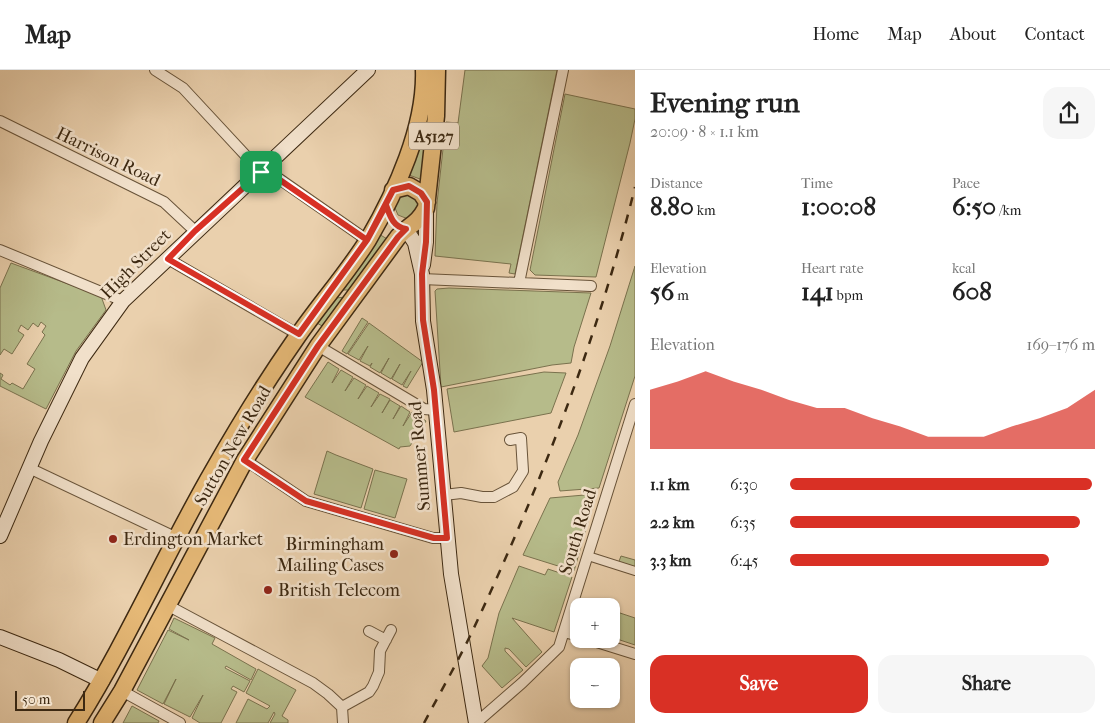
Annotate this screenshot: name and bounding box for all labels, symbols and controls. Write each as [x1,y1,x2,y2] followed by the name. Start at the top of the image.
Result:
[25,21,71,49] text: Map
[812,24,859,45] text: Home
[887,24,922,45] text: Map
[950,24,996,45] text: About
[1024,24,1085,45] text: Contact
[650,86,800,119] text: Evening run
[1043,87,1095,139] button: share
[409,122,459,150] road number: A5127
[650,122,759,141] text: 20:09 · 8 × 1.1 km
[53,123,164,191] street label: Harrison Road
[240,151,282,193] pin
[247,158,275,186] icon: arrive
[650,175,703,192] text: Distance
[801,175,833,192] text: Time
[952,175,980,192] text: Pace
[650,192,694,221] text: 8.80
[801,192,876,221] text: 1:00:08
[952,192,996,221] text: 6:50
[694,202,716,219] text: km
[996,202,1021,219] text: /km
[97,224,176,303] street label: High Street
[650,260,707,277] text: Elevation
[801,260,864,277] text: Heart rate
[952,260,976,277] text: kcal
[650,277,674,306] text: 56
[801,277,834,306] text: 141
[952,277,992,306] text: 608
[674,287,689,304] text: m
[834,287,863,304] text: bpm
[650,335,715,354] text: Elevation
[1027,335,1095,354] text: 169–176 m
[190,382,276,510] street label: Sutton New Road
[405,400,435,512] street label: Summer Road
[650,475,689,494] text: 1.1 km
[730,475,758,494] text: 6:30
[555,486,601,578] street label: South Road
[650,513,695,532] text: 2.2 km
[730,513,756,532] text: 6:35
[123,529,264,550] place label: Erdington Market
[107,533,119,545] marker: Erdington Market
[277,534,384,576] place label: Birmingham Mailing Cases
[388,548,400,560] marker: Birmingham Mailing Cases
[650,551,691,570] text: 3.3 km
[730,551,758,570] text: 6:45
[278,580,400,601] place label: British Telecom
[262,584,274,596] marker: British Telecom
[570,598,620,708] map controls
[570,598,620,648] button: +
[650,655,868,713] button: Save
[878,655,1095,713] button: Share
[570,658,620,708] button: −
[15,688,85,711] scale bar
[22,691,50,708] text: 50 m

